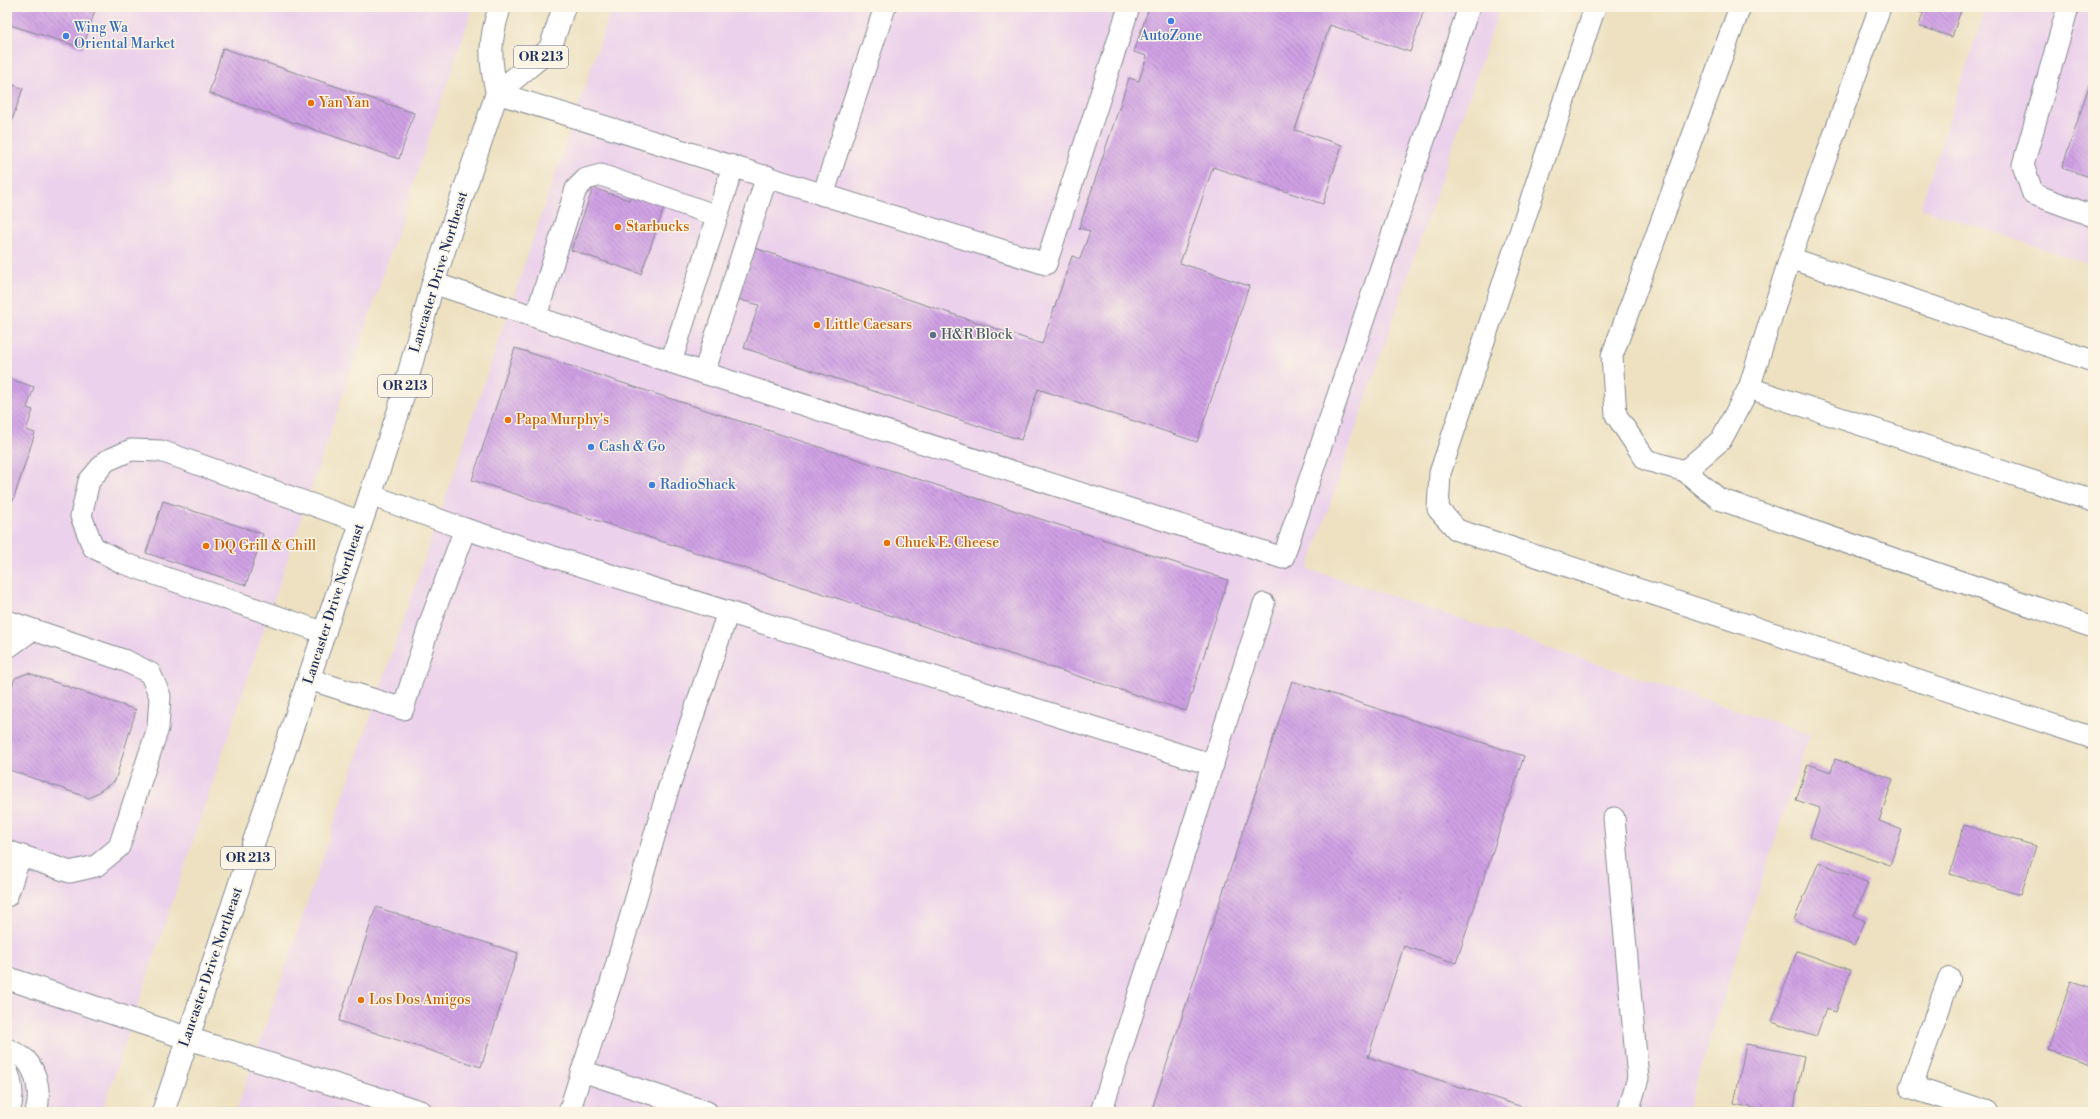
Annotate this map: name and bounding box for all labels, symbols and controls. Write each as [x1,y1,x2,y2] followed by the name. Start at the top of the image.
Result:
[1166,16,1176,26] marker: AutoZone
[73,19,175,53] place label: Wing Wa Oriental Market
[1139,27,1202,45] place label: AutoZone
[61,31,71,41] marker: Wing Wa Oriental Market
[514,46,568,68] road number: OR 213
[318,94,370,112] place label: Yan Yan
[306,98,316,108] marker: Yan Yan
[406,189,472,355] street label: Lancaster Drive Northeast
[626,218,689,236] place label: Starbucks
[613,222,623,232] marker: Starbucks
[825,316,912,334] place label: Little Caesars
[812,320,822,330] marker: Little Caesars
[941,326,1013,344] place label: H&R Block
[928,330,938,340] marker: H&R Block
[378,375,432,397] road number: OR 213
[516,411,609,429] place label: Papa Murphy's
[503,415,513,425] marker: Papa Murphy's
[599,438,665,456] place label: Cash & Go
[586,442,596,452] marker: Cash & Go
[660,476,736,494] place label: RadioShack
[647,480,657,490] marker: RadioShack
[300,521,369,687] street label: Lancaster Drive Northeast
[895,534,999,552] place label: Chuck E. Cheese
[214,537,316,555] place label: DQ Grill & Chill
[882,538,892,548] marker: Chuck E. Cheese
[201,541,211,551] marker: DQ Grill & Chill
[221,847,275,869] road number: OR 213
[175,885,247,1049] street label: Lancaster Drive Northeast
[369,991,471,1009] place label: Los Dos Amigos
[356,995,366,1005] marker: Los Dos Amigos

